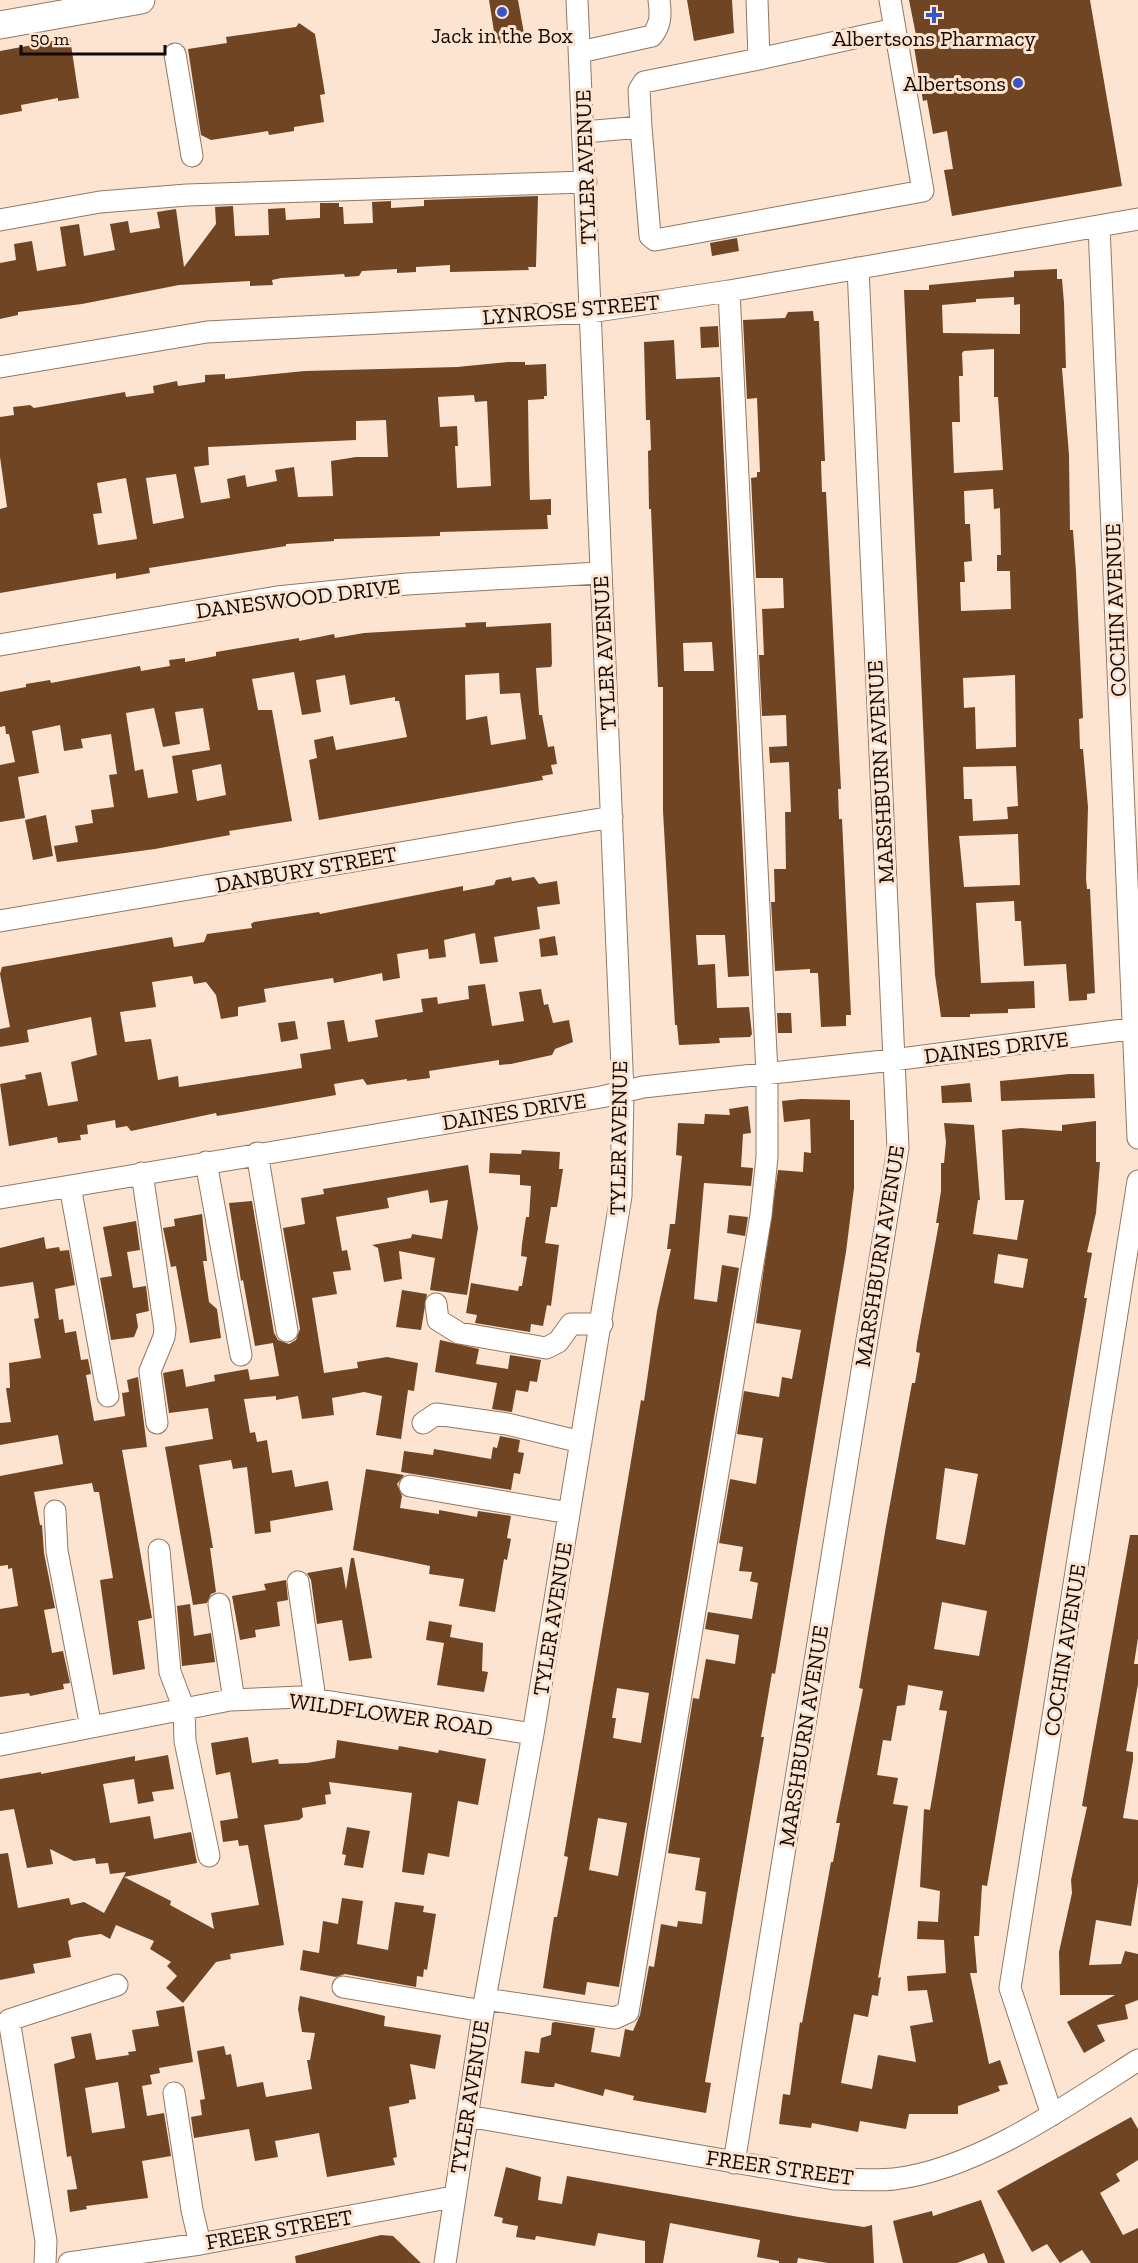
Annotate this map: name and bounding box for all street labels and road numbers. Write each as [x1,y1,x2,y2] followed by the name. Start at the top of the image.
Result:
[569,89,602,245] street label: TYLER AVENUE
[481,288,661,331] street label: LYNROSE STREET
[1099,523,1132,697] street label: COCHIN AVENUE
[194,573,402,624] street label: DANESWOOD DRIVE
[587,575,622,731] street label: TYLER AVENUE
[861,660,900,884] street label: MARSHBURN AVENUE
[213,840,399,899] street label: DANBURY STREET
[922,1025,1070,1070] street label: DAINES DRIVE
[604,1060,633,1216] street label: TYLER AVENUE
[440,1087,588,1136] street label: DAINES DRIVE
[849,1144,910,1369] street label: MARSHBURN AVENUE
[527,1540,578,1698] street label: TYLER AVENUE
[1038,1562,1091,1738] street label: COCHIN AVENUE
[773,1624,834,1849] street label: MARSHBURN AVENUE
[287,1687,494,1742] street label: WILDFLOWER ROAD
[444,2018,495,2176] street label: TYLER AVENUE
[704,2144,856,2191] street label: FREER STREET
[203,2203,355,2256] street label: FREER STREET

